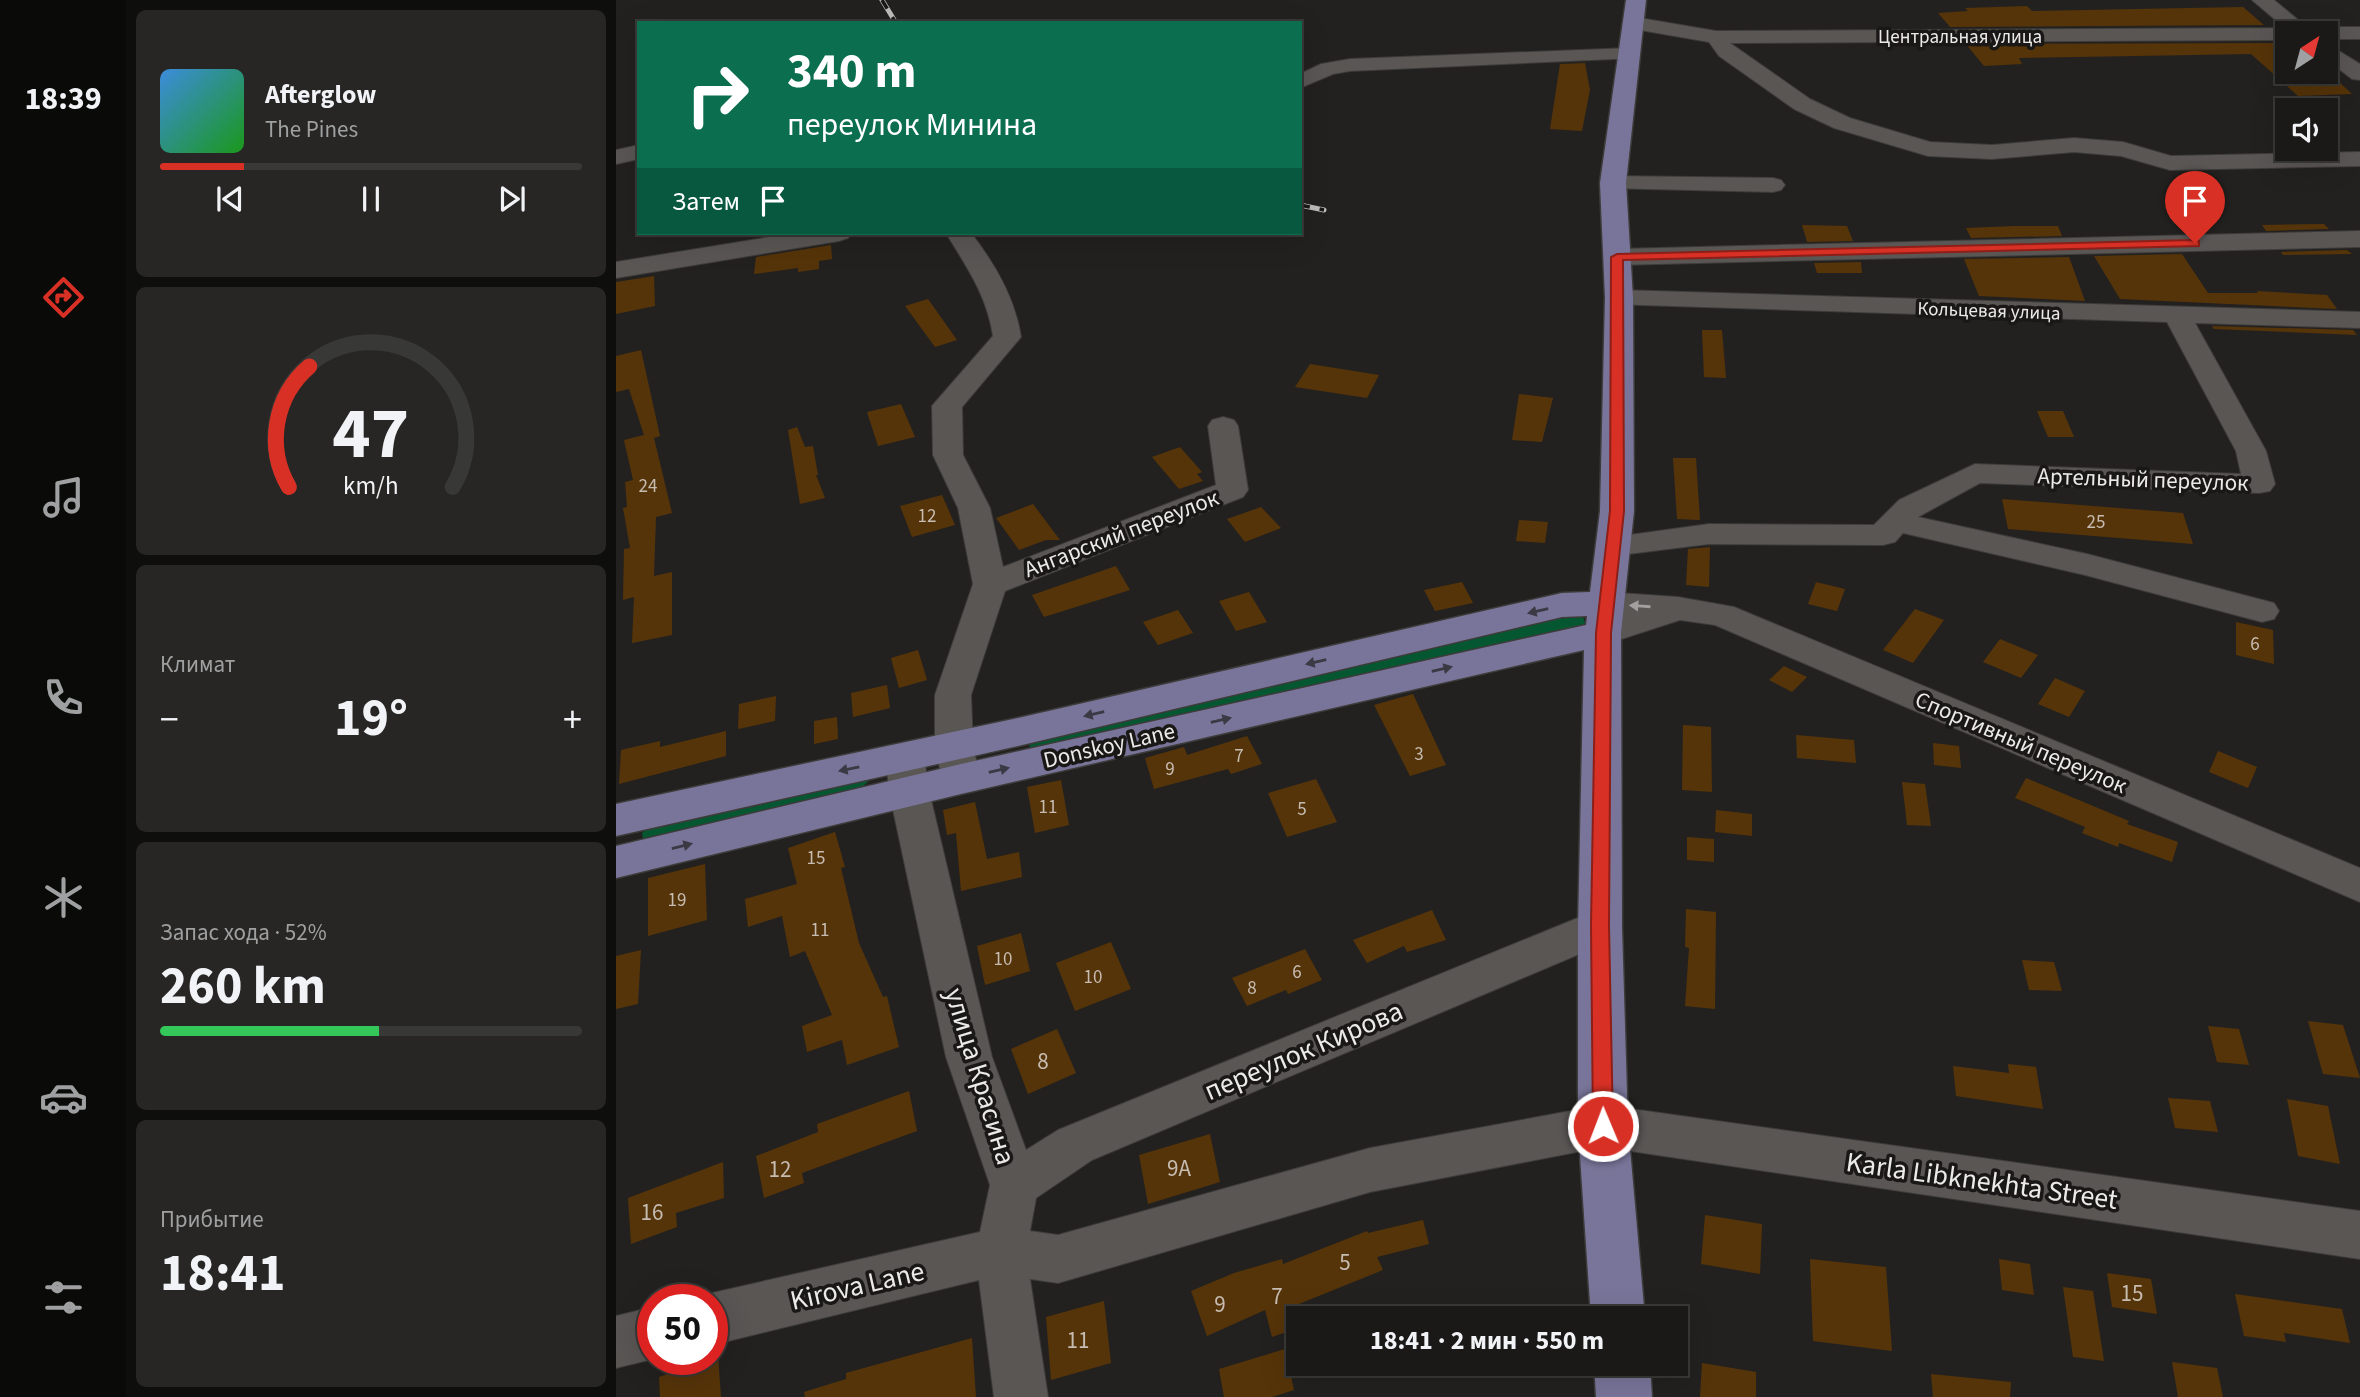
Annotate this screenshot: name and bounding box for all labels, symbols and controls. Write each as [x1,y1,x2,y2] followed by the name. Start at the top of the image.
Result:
[2275,21,2338,84] north arrow
[2275,21,2338,161] map controls
[1878,24,2042,51] street label: Центральная улица
[787,37,916,107] text: 340 m
[672,49,763,140] icon: right
[24,76,102,122] text: 18:39
[265,76,376,113] text: Afterglow
[2275,98,2338,161] button: sound
[787,102,1037,148] text: переулок Минина
[265,113,358,146] text: The Pines
[2165,171,2225,243] pin
[211,180,249,218] icon: previous
[352,180,390,218] icon: pause
[493,180,531,218] icon: next
[754,182,792,220] icon: arrive
[2176,182,2214,220] icon: arrive
[672,183,740,220] text: Затем
[39,273,88,322] icon: directions
[1917,296,2061,327] street label: Кольцевая улица
[333,383,409,487] text: 47
[2037,459,2250,500] street label: Артельный переулок
[343,468,399,504] text: km/h
[39,473,88,522] icon: music
[639,473,657,500] house number: 24
[1019,481,1224,586] street label: Ангарский переулок
[918,503,936,530] house number: 12
[2087,509,2105,536] house number: 25
[1629,600,1651,611] one-way arrow
[1527,606,1549,617] one-way arrow
[2250,631,2260,658] house number: 6
[160,648,235,681] text: Климат
[1305,657,1327,668] one-way arrow
[1431,663,1453,674] one-way arrow
[39,673,88,722] icon: phone
[334,682,408,756] text: 19°
[1910,683,2132,802] street label: Спортивный переулок
[160,693,179,747] text: −
[563,693,582,747] text: +
[1083,709,1105,720] one-way arrow
[1040,714,1178,777] street label: Donskoy Lane
[1210,714,1232,725] one-way arrow
[1414,741,1424,768] house number: 3
[1234,743,1244,770] house number: 7
[1165,756,1175,783] house number: 9
[838,764,860,775] one-way arrow
[988,765,1010,776] one-way arrow
[1039,794,1057,821] house number: 11
[1297,796,1307,823] house number: 5
[671,840,693,851] one-way arrow
[807,845,825,872] house number: 15
[39,873,88,922] icon: climate
[668,887,686,914] house number: 19
[160,916,327,949] text: Запас хода · 52%
[811,917,829,944] house number: 11
[994,946,1012,973] house number: 10
[160,950,326,1024] text: 260 km
[1292,959,1302,986] house number: 6
[1084,964,1102,991] house number: 10
[1247,975,1257,1002] house number: 8
[934,983,1026,1170] street label: улица Красина
[1198,991,1409,1111] street label: переулок Кирова
[1037,1045,1049,1078] house number: 8
[39,1073,88,1122] icon: car
[1566,1089,1640,1163] position arrow
[1844,1142,2121,1220] street label: Karla Libknekhta Street
[1167,1152,1191,1185] house number: 9А
[769,1153,791,1186] house number: 12
[641,1196,663,1229] house number: 16
[160,1203,264,1236] text: Прибытие
[160,1237,285,1311] text: 18:41
[1339,1246,1351,1279] house number: 5
[786,1251,928,1321] street label: Kirova Lane
[39,1273,88,1322] icon: filters
[2121,1277,2143,1310] house number: 15
[1271,1280,1283,1313] house number: 7
[637,1284,728,1375] speed limit sign: 50
[1214,1288,1226,1321] house number: 9
[1370,1322,1604,1359] text: 18:41 · 2 мин · 550 m
[1067,1324,1089,1357] house number: 11

